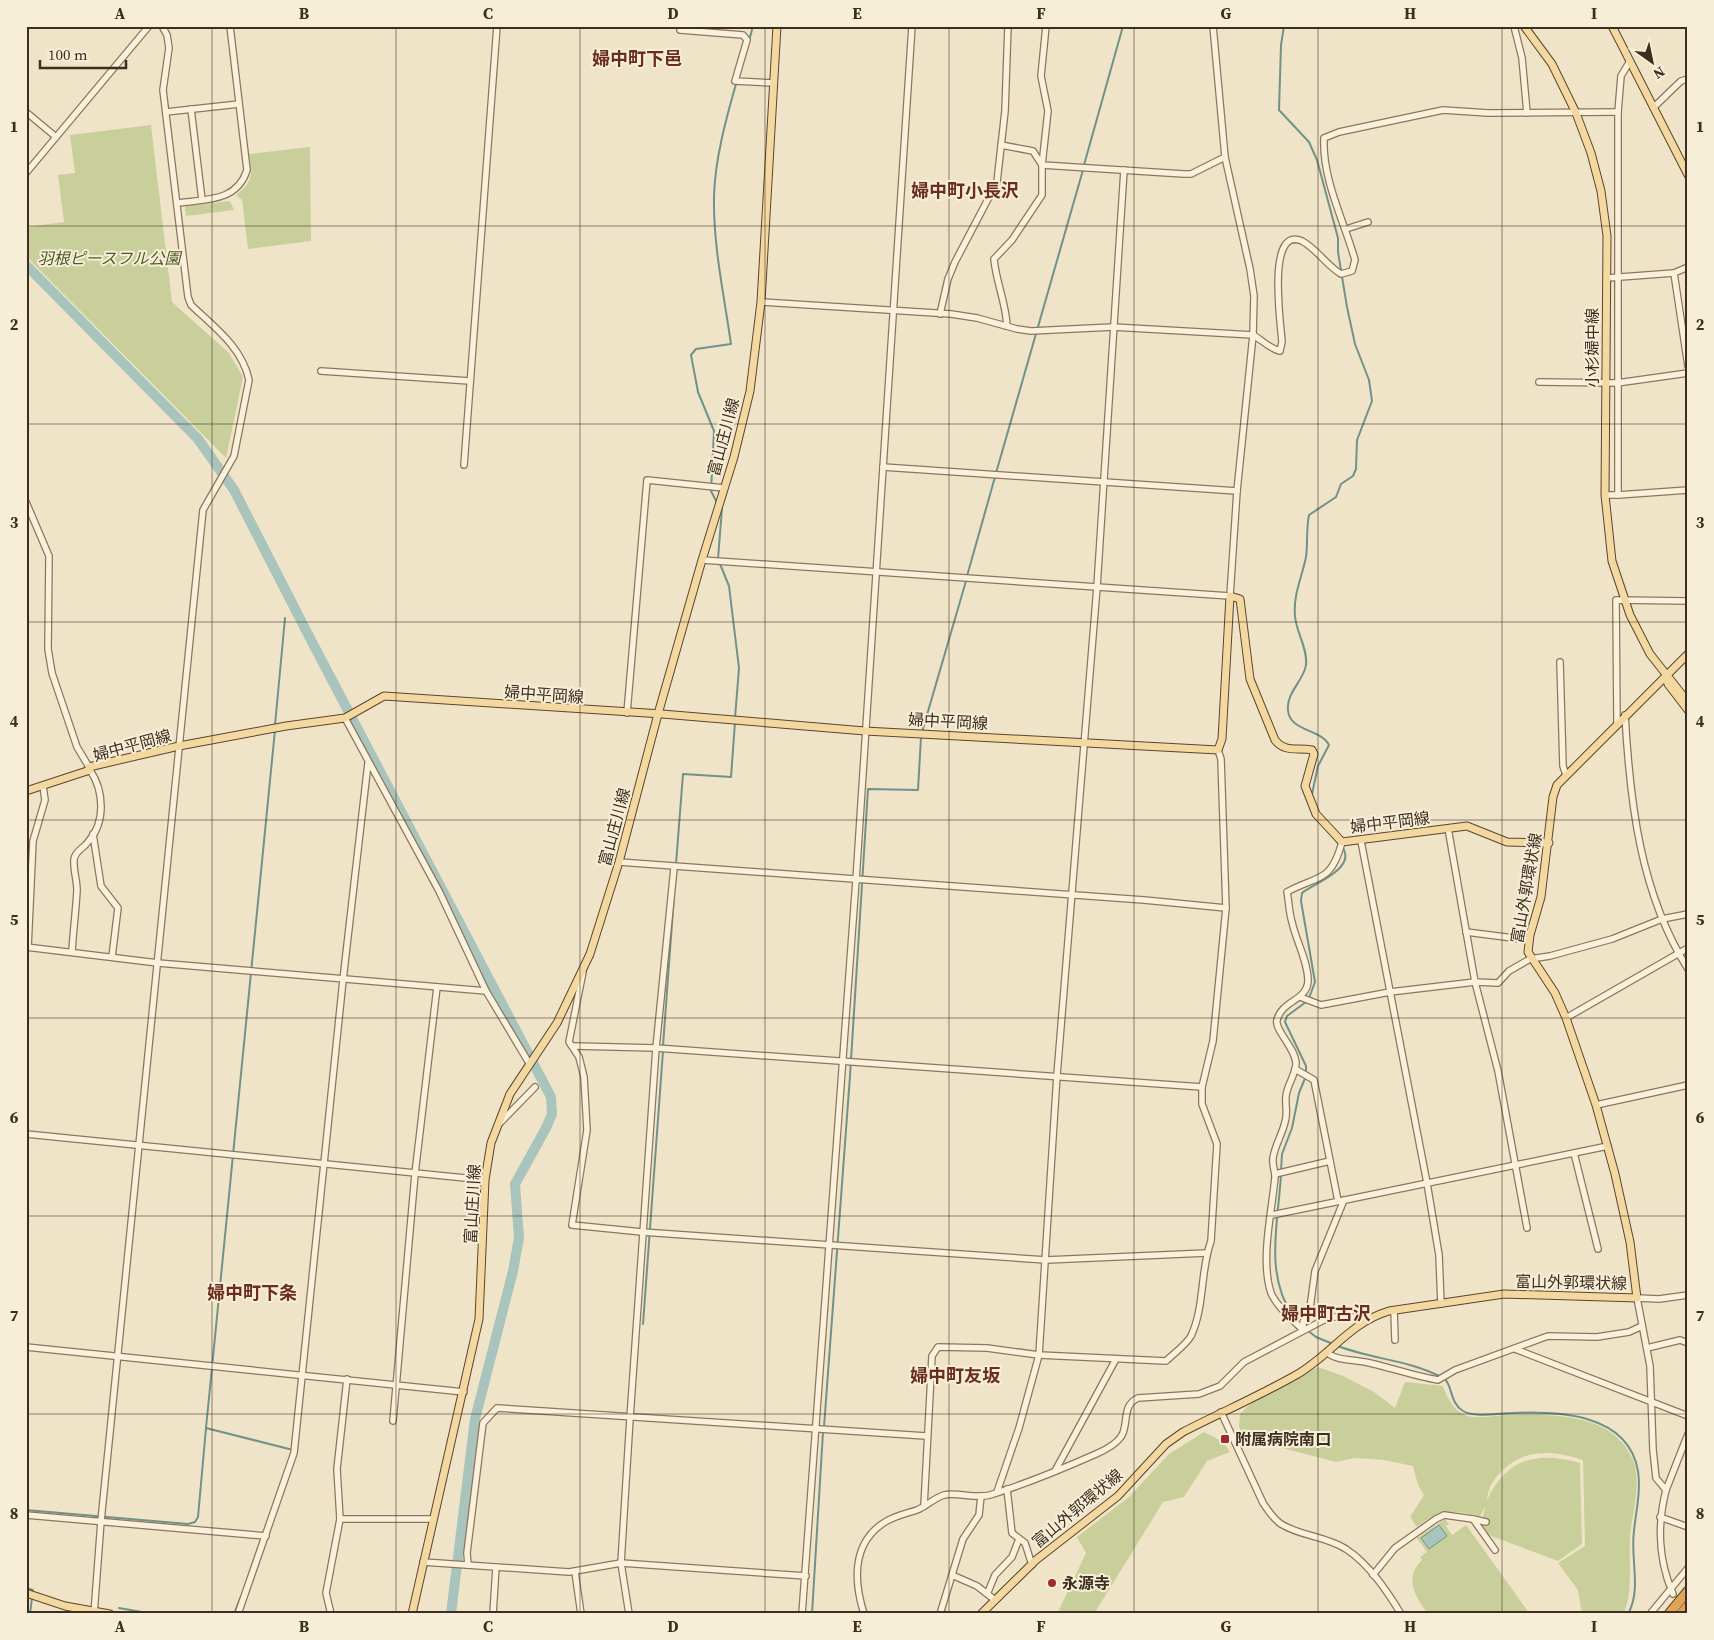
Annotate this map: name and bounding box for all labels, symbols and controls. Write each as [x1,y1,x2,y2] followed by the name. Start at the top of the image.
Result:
[115,2,126,24] text: A
[299,2,310,24] text: B
[483,2,493,24] text: C
[667,2,679,24] text: D
[852,2,862,24] text: E
[1036,2,1046,24] text: F
[1221,2,1232,24] text: G
[1404,2,1416,24] text: H
[1591,2,1597,24] text: I
[40,38,126,70] scale bar
[1626,38,1676,88] north arrow
[48,44,88,65] text: 100 m
[592,46,682,71] district label: 婦中町下邑
[1649,62,1669,84] text: N
[10,115,18,137] text: 1
[1696,115,1704,137] text: 1
[911,178,1019,203] district label: 婦中町小長沢
[37,247,183,269] park label: 羽根ピースフル公園
[1581,308,1603,388] street label: 小杉婦中線
[10,313,19,335] text: 2
[1696,313,1705,335] text: 2
[702,396,744,478] street label: 富山庄川線
[10,511,19,533] text: 3
[1696,511,1705,533] text: 3
[503,680,585,708] street label: 婦中平岡線
[907,708,989,734] street label: 婦中平岡線
[10,710,19,732] text: 4
[1696,710,1705,732] text: 4
[91,724,173,766] street label: 婦中平岡線
[593,786,635,868] street label: 富山庄川線
[1349,806,1431,838] street label: 婦中平岡線
[1505,831,1547,945] street label: 富山外郭環状線
[10,908,19,930] text: 5
[1696,908,1705,930] text: 5
[10,1106,19,1128] text: 6
[1696,1106,1705,1128] text: 6
[459,1163,485,1245] street label: 富山庄川線
[1515,1270,1627,1294] street label: 富山外郭環状線
[207,1280,297,1305] district label: 婦中町下条
[1281,1301,1371,1326] district label: 婦中町古沢
[10,1304,19,1326] text: 7
[1696,1304,1705,1326] text: 7
[910,1363,1001,1388] district label: 婦中町友坂
[1235,1428,1331,1450] place label: 附属病院南口
[1219,1433,1231,1445] marker: 附属病院南口
[1027,1464,1127,1552] street label: 富山外郭環状線
[10,1502,18,1524] text: 8
[1696,1502,1704,1524] text: 8
[1062,1572,1110,1594] place label: 永源寺
[1046,1577,1058,1589] marker: 永源寺
[115,1615,126,1637] text: A
[299,1615,310,1637] text: B
[483,1615,493,1637] text: C
[667,1615,679,1637] text: D
[852,1615,862,1637] text: E
[1036,1615,1046,1637] text: F
[1221,1615,1232,1637] text: G
[1404,1615,1416,1637] text: H
[1591,1615,1597,1637] text: I

